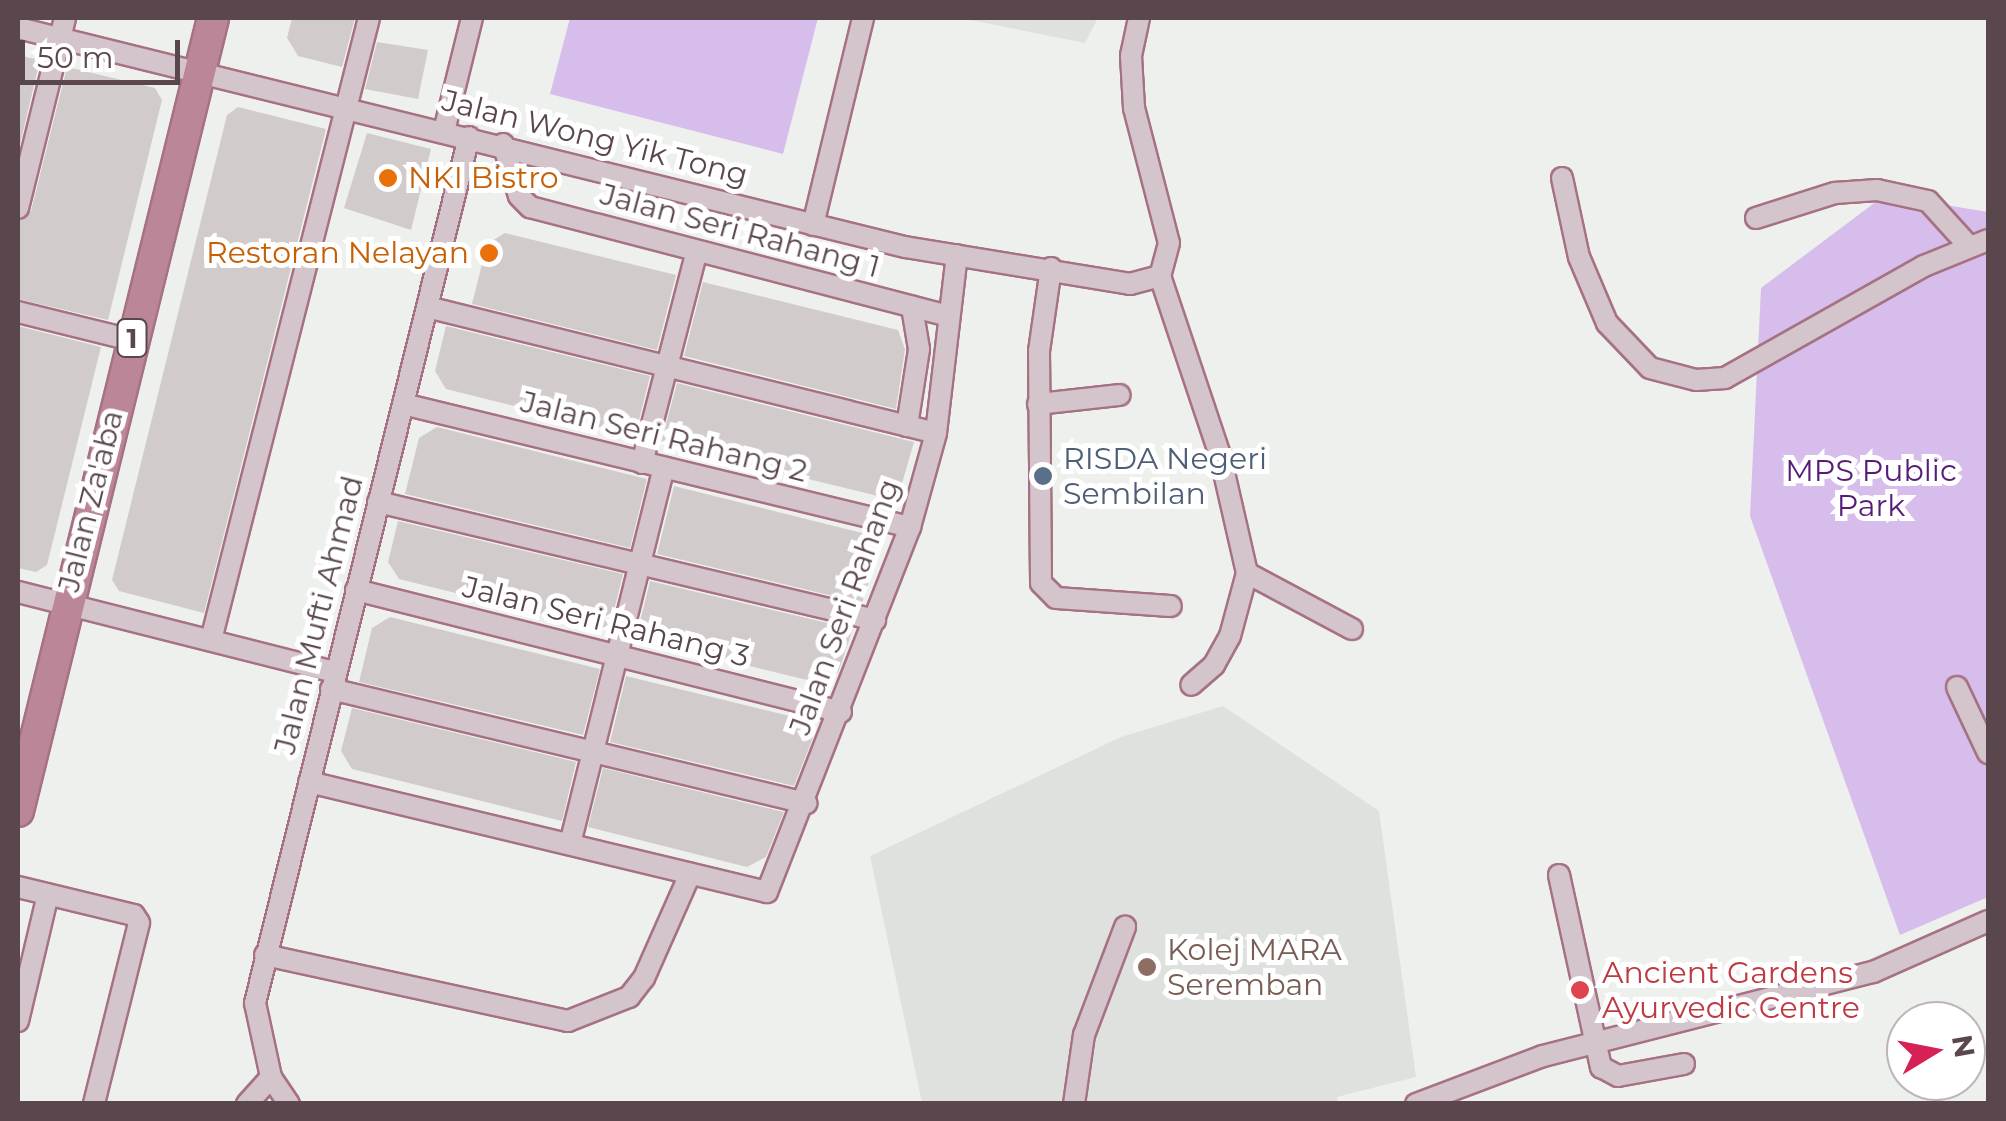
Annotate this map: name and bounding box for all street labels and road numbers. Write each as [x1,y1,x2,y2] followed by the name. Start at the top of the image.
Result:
[438,83,752,193] street label: Jalan Wong Yik Tong
[596,176,884,286] street label: Jalan Seri Rahang 1
[114,315,150,361] road number: 1
[517,384,811,490] street label: Jalan Seri Rahang 2
[51,407,131,595] street label: Jalan Za'aba
[267,472,371,758] street label: Jalan Mufti Ahmad
[782,474,908,740] street label: Jalan Seri Rahang
[459,569,753,675] street label: Jalan Seri Rahang 3

